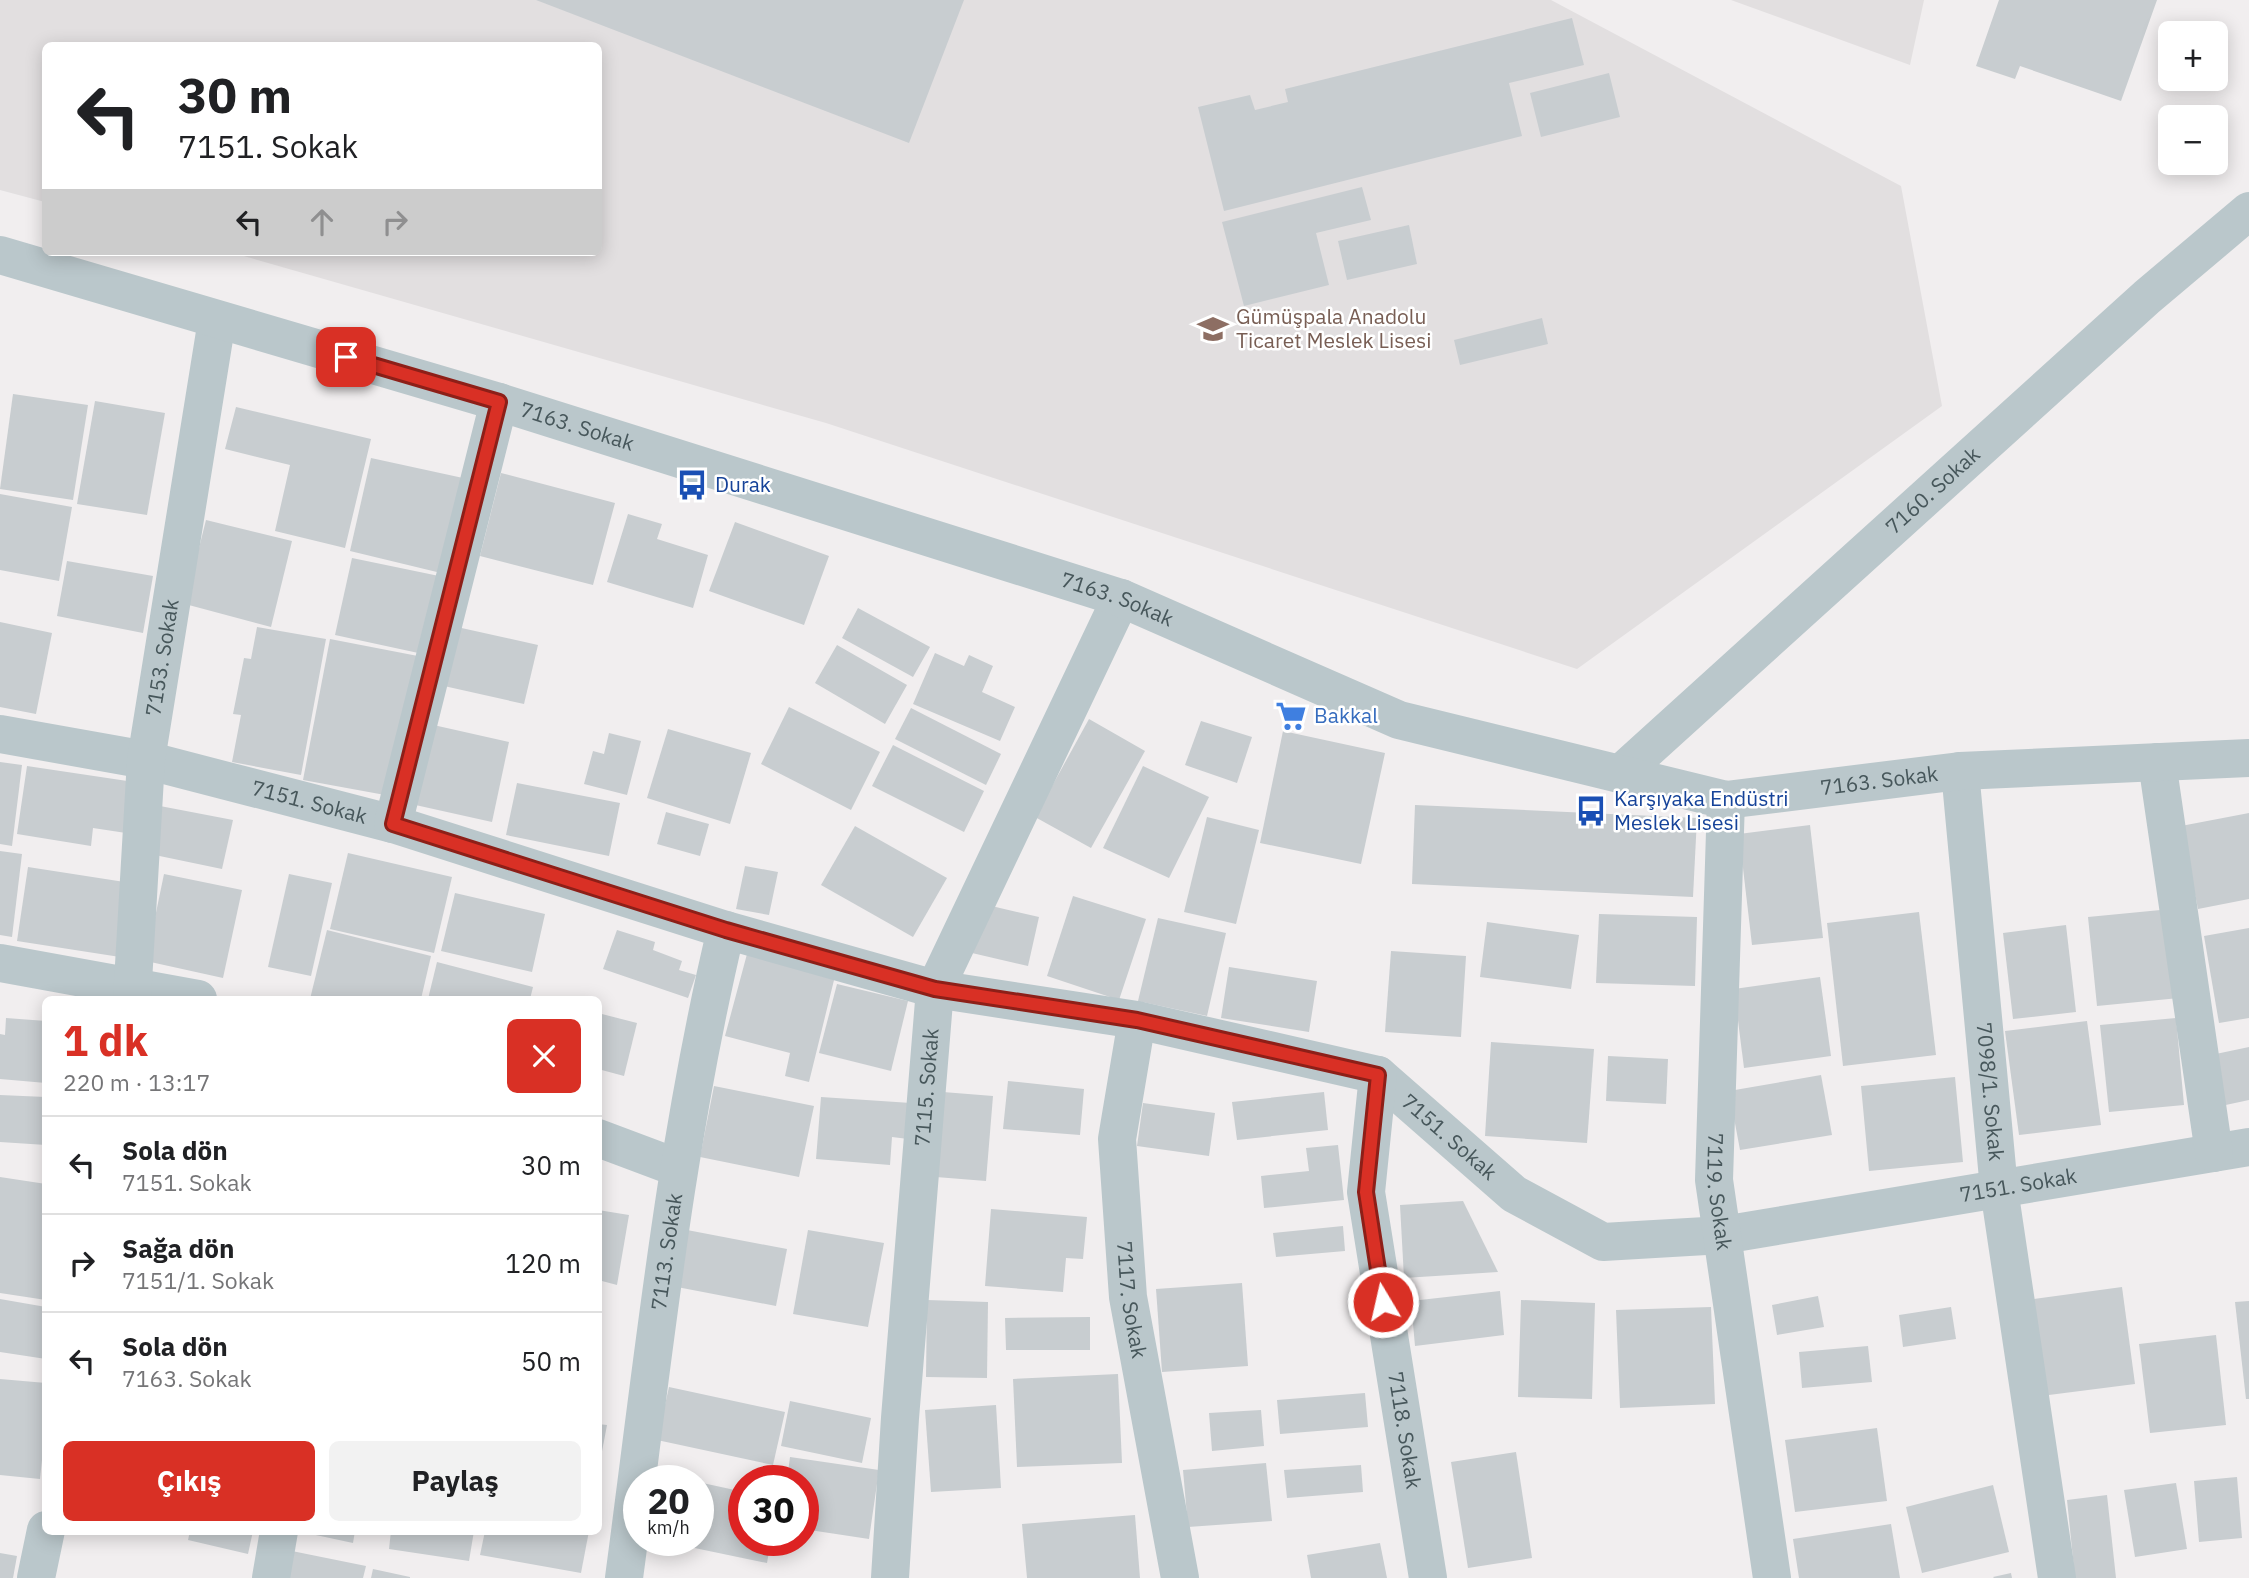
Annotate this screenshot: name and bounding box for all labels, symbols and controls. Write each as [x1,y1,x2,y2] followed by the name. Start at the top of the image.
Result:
[2158,21,2228,175] map controls
[2158,21,2228,91] button: +
[178,63,292,126] text: 30 m
[63,70,154,161] icon: left
[2158,105,2228,175] button: −
[178,125,358,167] text: 7151. Sokak
[230,203,268,241] icon: left
[303,203,341,241] icon: ahead
[376,203,414,241] icon: right
[1236,302,1432,354] place label: Gümüşpala Anadolu Ticaret Meslek Lisesi
[1196,312,1230,346] school or university icon: Gümüşpala Anadolu Ticaret Meslek Lisesi
[316,327,376,387] pin
[327,338,365,376] icon: arrive
[517,394,638,457] street label: 7163. Sokak
[1879,440,1985,540] street label: 7160. Sokak
[675,468,709,502] bus stop icon: Durak
[715,470,771,498] place label: Durak
[1057,565,1178,632] street label: 7163. Sokak
[138,597,185,718] street label: 7153. Sokak
[1274,699,1308,733] supermarket icon: Bakkal
[1314,701,1378,729] place label: Bakkal
[1819,759,1940,801] street label: 7163. Sokak
[249,773,370,830] street label: 7151. Sokak
[1614,784,1789,836] place label: Karşıyaka Endüstri Meslek Lisesi
[1574,794,1608,828] bus stop icon: Karşıyaka Endüstri Meslek Lisesi
[63,1013,148,1068] text: 1 dk
[507,1019,581,1093] button: close
[1971,1021,2011,1162] street label: 7098/1. Sokak
[907,1027,945,1147] street label: 7115. Sokak
[63,1067,210,1097] text: 220 m · 13:17
[1396,1087,1503,1186] street label: 7151. Sokak
[1701,1132,1739,1252] street label: 7119. Sokak
[122,1133,228,1167] text: Sola dön
[63,1146,101,1184] icon: left
[521,1148,581,1182] text: 30 m
[1957,1161,2079,1208] street label: 7151. Sokak
[122,1167,252,1197] text: 7151. Sokak
[644,1191,688,1312] street label: 7113. Sokak
[122,1231,234,1265] text: Sağa dön
[1111,1240,1154,1360] street label: 7117. Sokak
[63,1244,101,1282] icon: right
[505,1246,581,1280] text: 120 m
[122,1265,274,1295] text: 7151/1. Sokak
[1346,1265,1420,1339] position arrow
[122,1329,228,1363] text: Sola dön
[63,1342,101,1380] icon: left
[521,1344,581,1378] text: 50 m
[122,1363,252,1393] text: 7163. Sokak
[1382,1370,1428,1491] street label: 7118. Sokak
[63,1441,315,1521] button: Çıkış
[329,1441,581,1521] button: Paylaş
[728,1465,819,1556] speed limit sign: 30
[647,1478,690,1524] text: 20
[647,1516,690,1539] text: km/h

